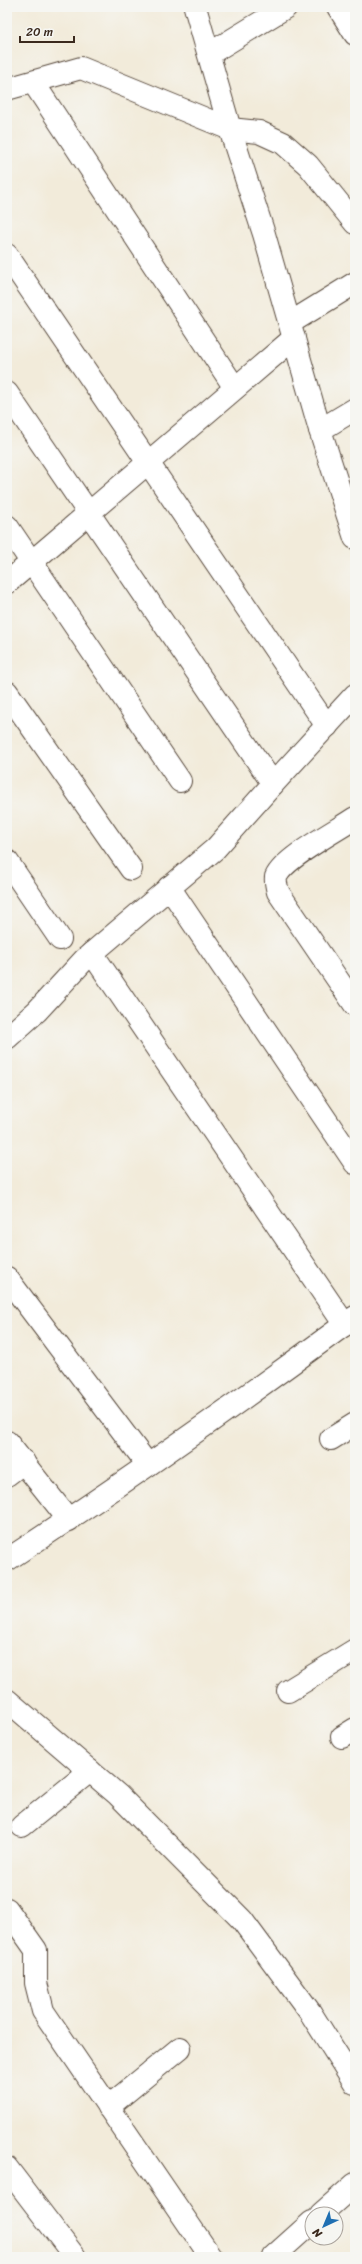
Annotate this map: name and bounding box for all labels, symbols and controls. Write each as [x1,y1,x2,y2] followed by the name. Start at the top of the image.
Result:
[20,18,74,44] scale bar
[26,21,53,43] text: 20 m
[304,2206,344,2246] north arrow
[308,2223,327,2243] text: N

